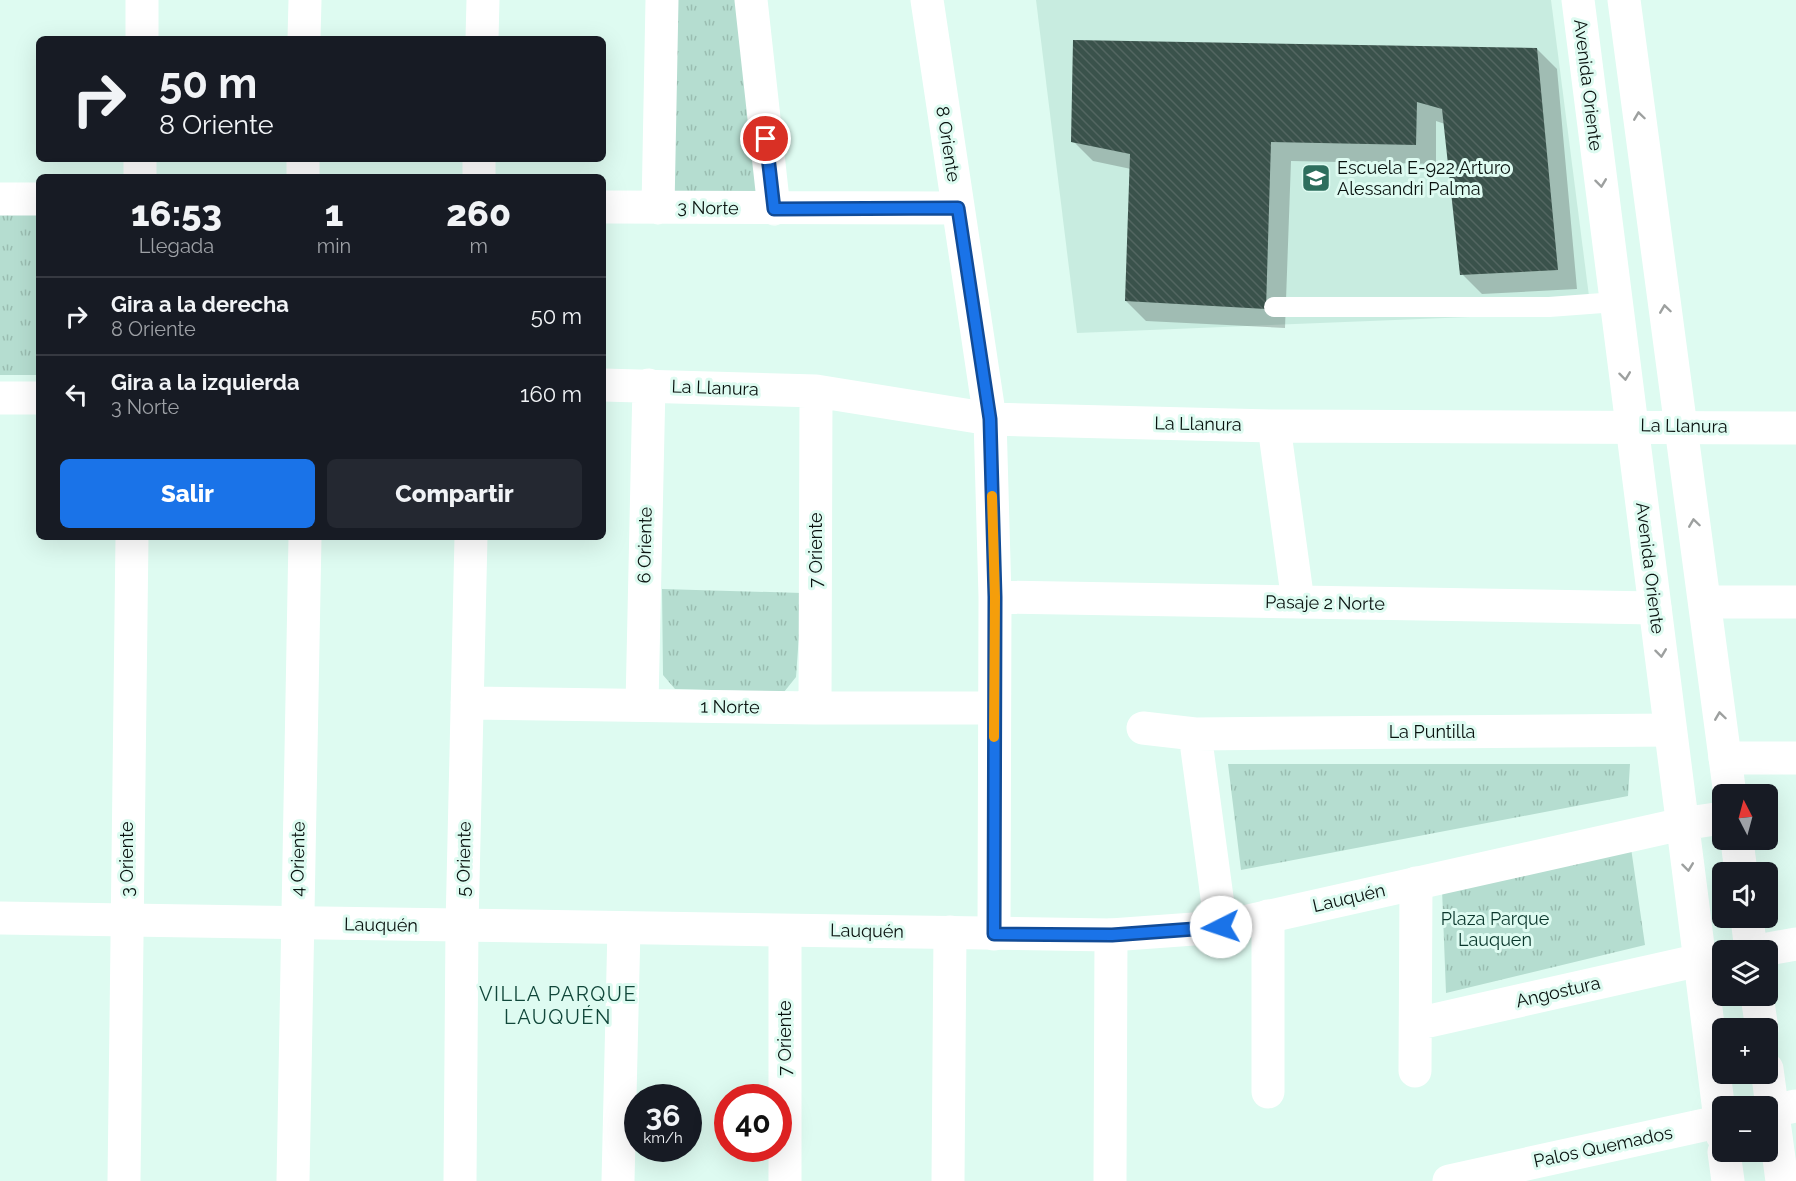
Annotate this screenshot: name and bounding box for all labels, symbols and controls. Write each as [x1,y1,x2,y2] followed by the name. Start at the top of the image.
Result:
[1570,18,1607,152] street label: Avenida Oriente
[159,59,257,108] text: 50 m
[60,60,138,138] icon: right
[932,105,965,184] street label: 8 Oriente
[159,109,274,140] text: 8 Oriente
[1634,111,1646,120] one-way arrow
[740,113,791,164] pin
[749,122,782,155] icon: arrive
[1337,157,1511,199] place label: Escuela E-922 Arturo Alessandri Palma
[1300,162,1332,194] school or university icon: Escuela E-922 Arturo Alessandri Palma
[1594,178,1606,188] one-way arrow
[131,192,222,234] text: 16:53
[325,192,343,234] text: 1
[446,192,511,234] text: 260
[677,196,739,219] street label: 3 Norte
[139,234,214,258] text: Llegada
[317,234,351,258] text: min
[469,234,488,258] text: m
[111,291,289,317] text: Gira a la derecha
[60,300,93,333] icon: right
[531,303,582,329] text: 50 m
[1660,304,1672,313] one-way arrow
[111,317,196,341] text: 8 Oriente
[111,369,300,395] text: Gira a la izquierda
[1619,372,1631,381] one-way arrow
[671,375,759,400] street label: La Llanura
[60,378,93,411] icon: left
[520,381,582,407] text: 160 m
[111,395,179,419] text: 3 Norte
[1154,412,1242,435] street label: La Llanura
[1640,414,1728,437] street label: La Llanura
[60,459,315,528] button: Salir
[327,459,582,528] button: Compartir
[1632,501,1669,635] street label: Avenida Oriente
[633,506,656,583] street label: 6 Oriente
[805,512,826,588] street label: 7 Oriente
[1688,518,1701,528] one-way arrow
[1265,591,1386,614] street label: Pasaje 2 Norte
[1654,649,1666,658] one-way arrow
[700,695,760,718] street label: 1 Norte
[1714,712,1726,721] one-way arrow
[1389,721,1475,742] street label: La Puntilla
[1712,784,1778,850] north arrow
[1712,784,1778,1162] map controls
[116,821,137,897] street label: 3 Oriente
[286,821,309,897] street label: 4 Oriente
[452,821,475,897] street label: 5 Oriente
[1712,862,1778,928] button: sound
[1681,863,1694,872] one-way arrow
[1311,879,1387,916] street label: Lauquén
[1189,895,1253,959] position arrow
[1441,908,1550,950] park label: Plaza Parque Lauquen
[344,913,418,936] street label: Lauquén
[830,919,904,942] street label: Lauquén
[1712,940,1778,1006] button: layers
[1514,972,1602,1011] street label: Angostura
[479,982,637,1029] district label: VILLA PARQUE LAUQUÉN
[774,1000,795,1076] street label: 7 Oriente
[1712,1018,1778,1084] button: +
[714,1084,792,1162] speed limit sign: 40
[1712,1096,1778,1162] button: −
[646,1098,680,1133] text: 36
[1532,1121,1675,1171] street label: Palos Quemados
[643,1129,683,1147] text: km/h

